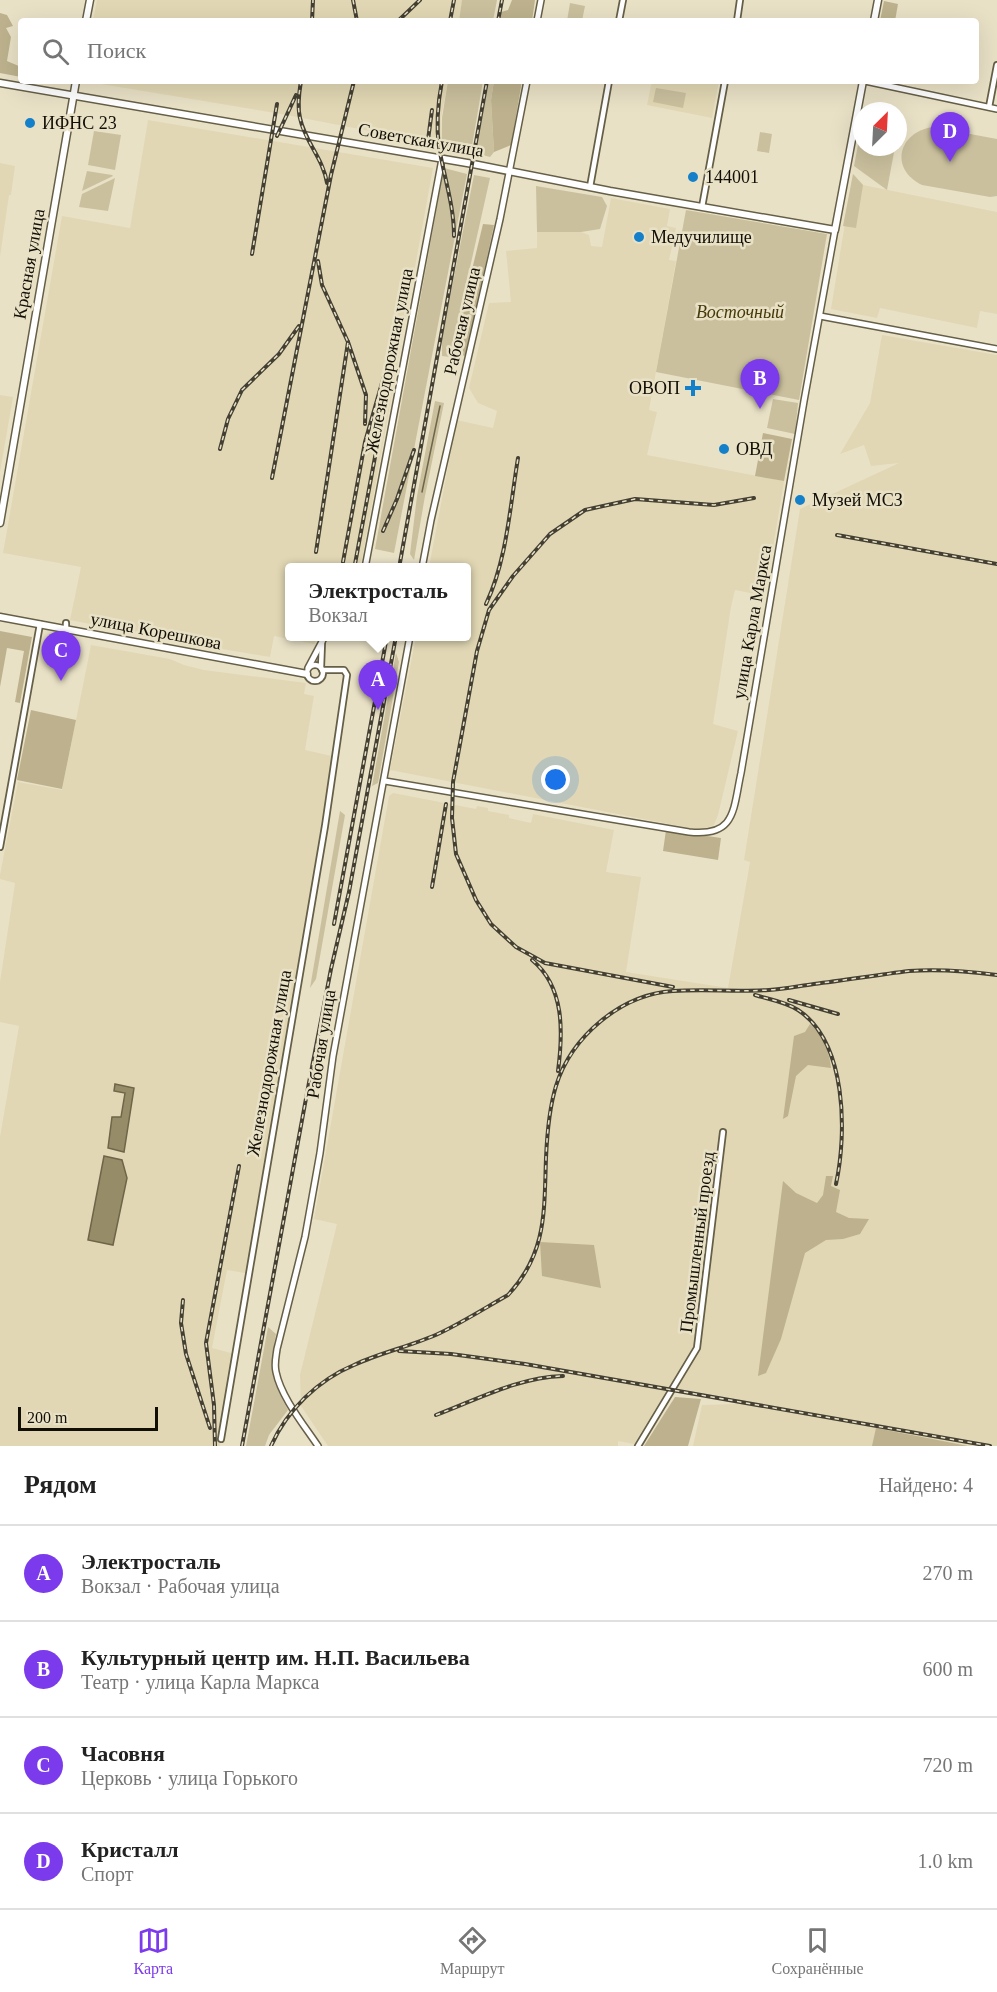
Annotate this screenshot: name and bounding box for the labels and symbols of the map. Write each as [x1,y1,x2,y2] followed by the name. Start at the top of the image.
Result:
[853,102,907,156] north arrow
[930,112,970,162] pin: D
[42,113,117,133] place label: ИФНС 23
[23,116,37,130] marker: ИФНС 23
[357,119,485,161] street label: Советская улица
[705,167,759,187] place label: 144001
[686,170,700,184] marker: 144001
[9,207,49,321] street label: Красная улица
[651,227,752,247] place label: Медучилище
[632,230,646,244] marker: Медучилище
[440,265,484,377] street label: Рабочая улица
[361,267,417,455] street label: Железнодорожная улица
[696,302,784,322] park label: Восточный
[740,360,780,409] pin: B
[629,378,680,398] place label: ОВОП
[684,379,702,397] marker: ОВОП
[736,439,773,459] place label: ОВД
[717,442,731,456] marker: ОВД
[812,490,903,510] place label: Музей МСЗ
[793,493,807,507] marker: Музей МСЗ
[729,543,775,701] street label: улица Карла Маркса
[89,608,223,654] street label: улица Корешкова
[42,632,80,681] pin: C
[358,660,398,710] pin: A
[541,765,570,794] your location
[243,968,295,1158] street label: Железнодорожная улица
[303,988,339,1100] street label: Рабочая улица
[676,1150,718,1334] street label: Промышленный проезд
[18,1404,158,1432] scale bar

